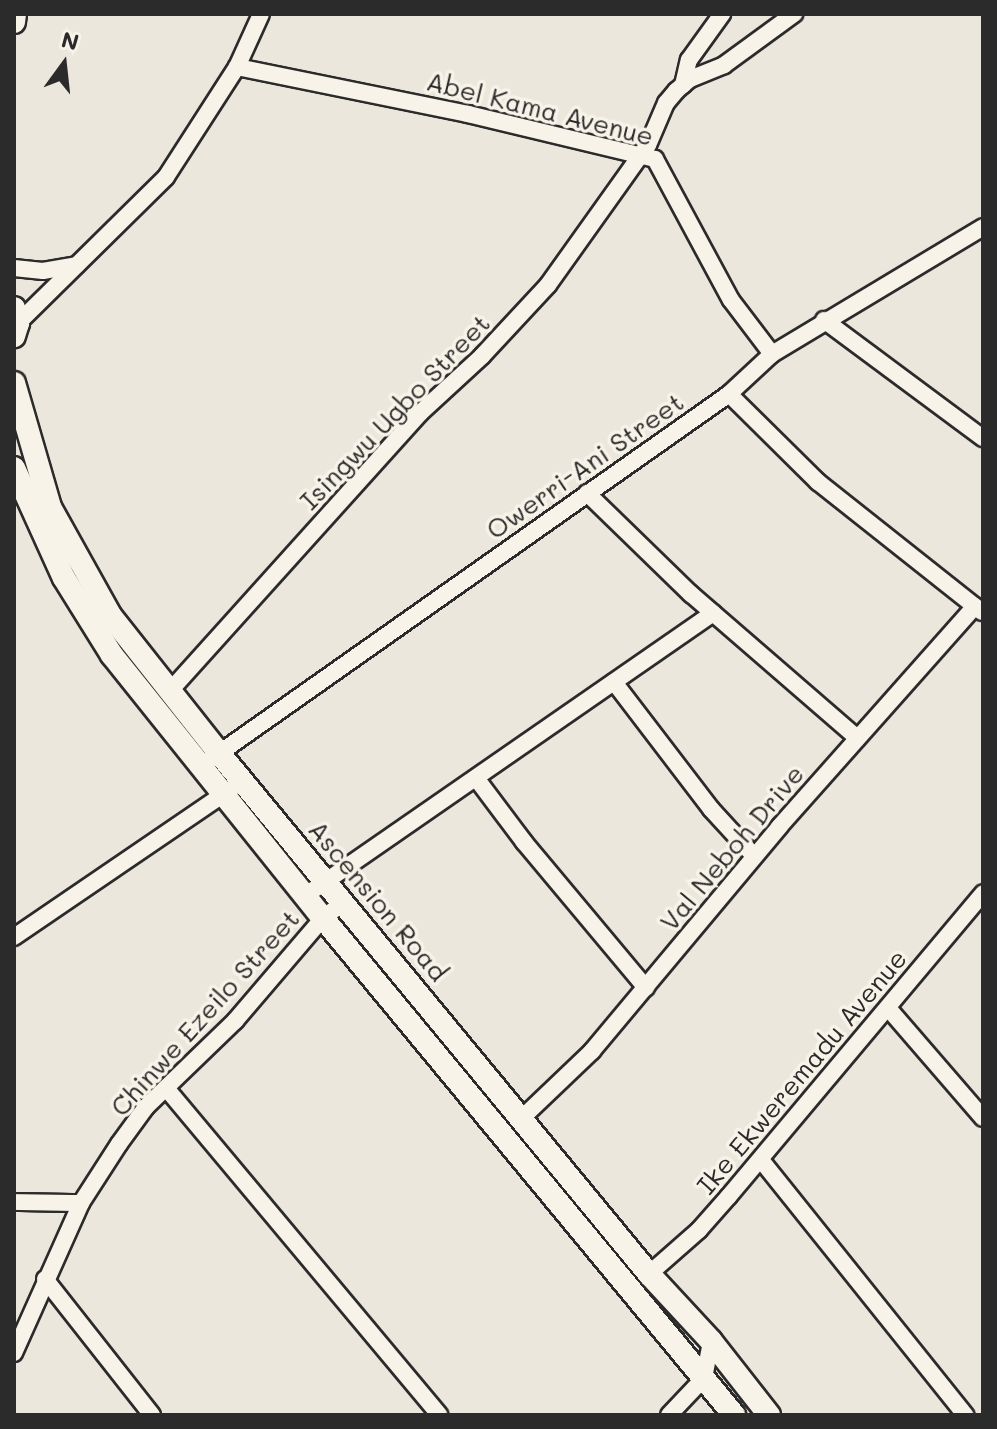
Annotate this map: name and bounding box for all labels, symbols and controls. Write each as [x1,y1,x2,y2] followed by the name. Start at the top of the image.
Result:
[24,24,104,104] north arrow
[59,24,82,57] text: N
[423,66,657,152] street label: Abel Kama Avenue
[294,308,496,516] street label: Isingwu Ugbo Street
[480,386,690,546] street label: Owerri-Ani Street
[654,759,810,937] street label: Val Neboh Drive
[302,814,454,988] street label: Ascension Road
[104,903,306,1123] street label: Chinwe Ezeilo Street
[691,943,913,1201] street label: Ike Ekweremadu Avenue

